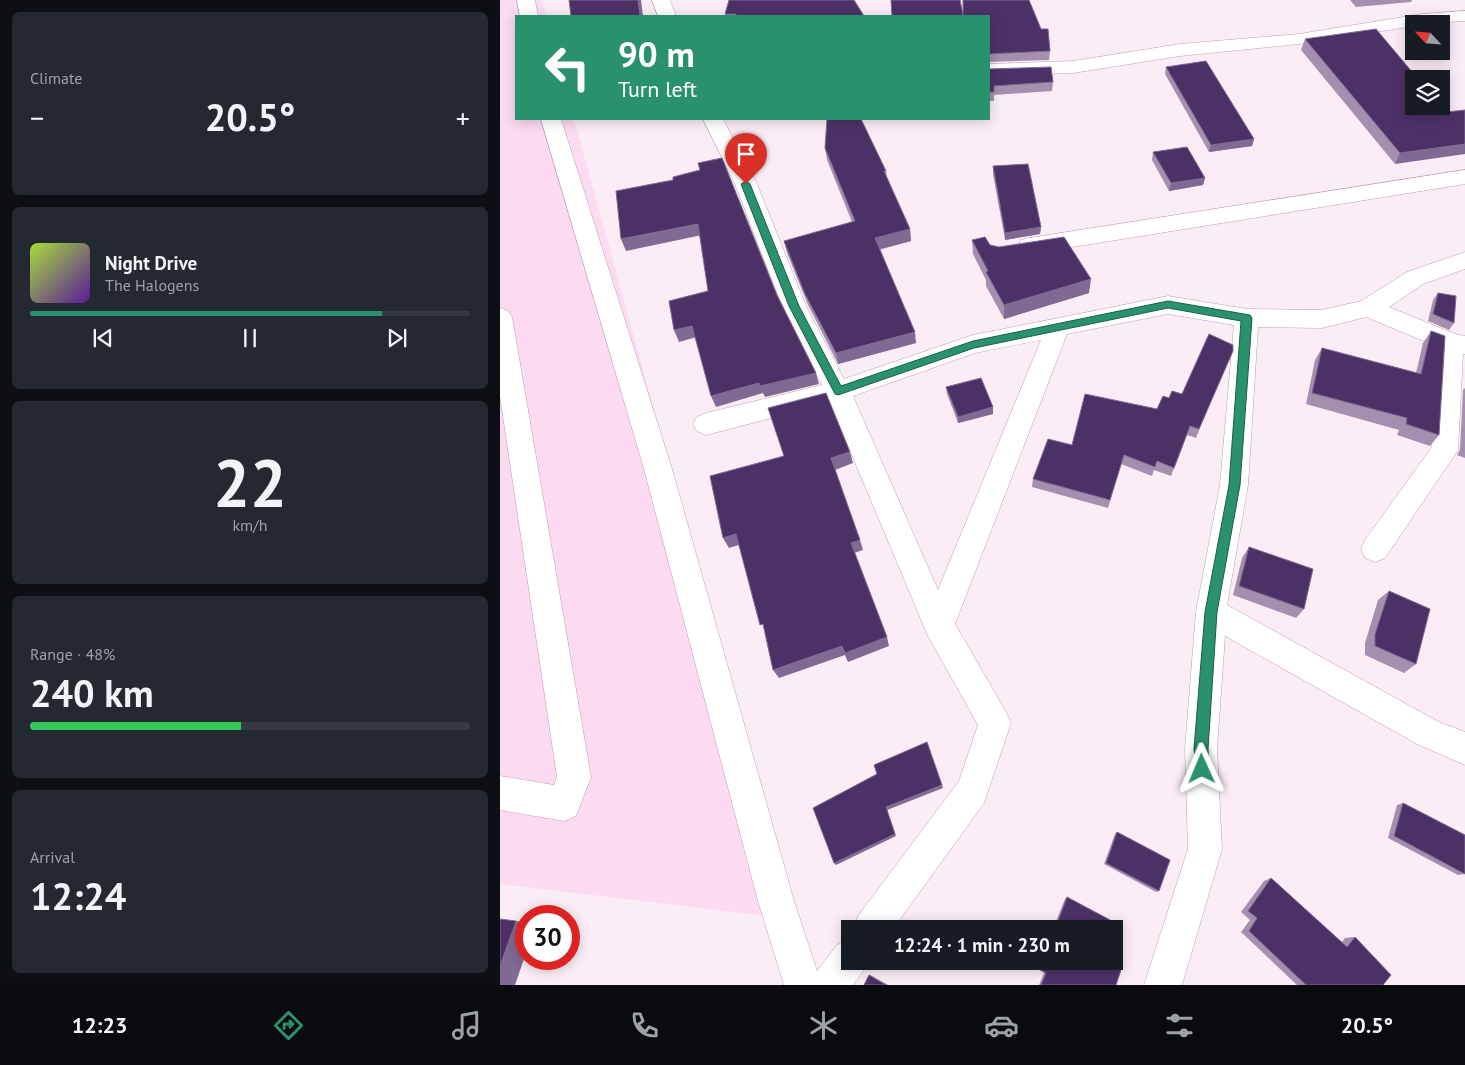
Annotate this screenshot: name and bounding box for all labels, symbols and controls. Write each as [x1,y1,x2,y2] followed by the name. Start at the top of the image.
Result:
[1405,15,1450,60] north arrow
[1405,15,1450,115] map controls
[618,31,695,77] text: 90 m
[535,35,600,100] icon: left
[30,68,82,88] text: Climate
[1405,70,1450,115] button: layers
[618,75,697,103] text: Turn left
[205,92,295,141] text: 20.5°
[30,99,44,136] text: −
[456,99,470,136] text: +
[725,133,767,184] pin
[732,140,760,168] icon: arrive
[105,251,197,275] text: Night Drive
[105,275,199,295] text: The Halogens
[89,324,117,352] icon: previous
[236,324,264,352] icon: pause
[383,324,411,352] icon: next
[213,440,287,524] text: 22
[232,515,268,535] text: km/h
[30,644,115,664] text: Range · 48%
[30,668,154,717] text: 240 km
[1175,742,1227,794] position arrow
[30,847,75,867] text: Arrival
[30,871,126,920] text: 12:24
[515,905,580,970] speed limit sign: 30
[894,933,1070,957] text: 12:24 · 1 min · 230 m
[271,1008,306,1043] icon: directions
[449,1008,484,1043] icon: music
[627,1008,662,1043] icon: phone
[806,1008,841,1043] icon: climate
[984,1008,1019,1043] icon: car
[1162,1008,1197,1043] icon: filters
[72,1011,127,1039] text: 12:23
[1341,1011,1393,1039] text: 20.5°

